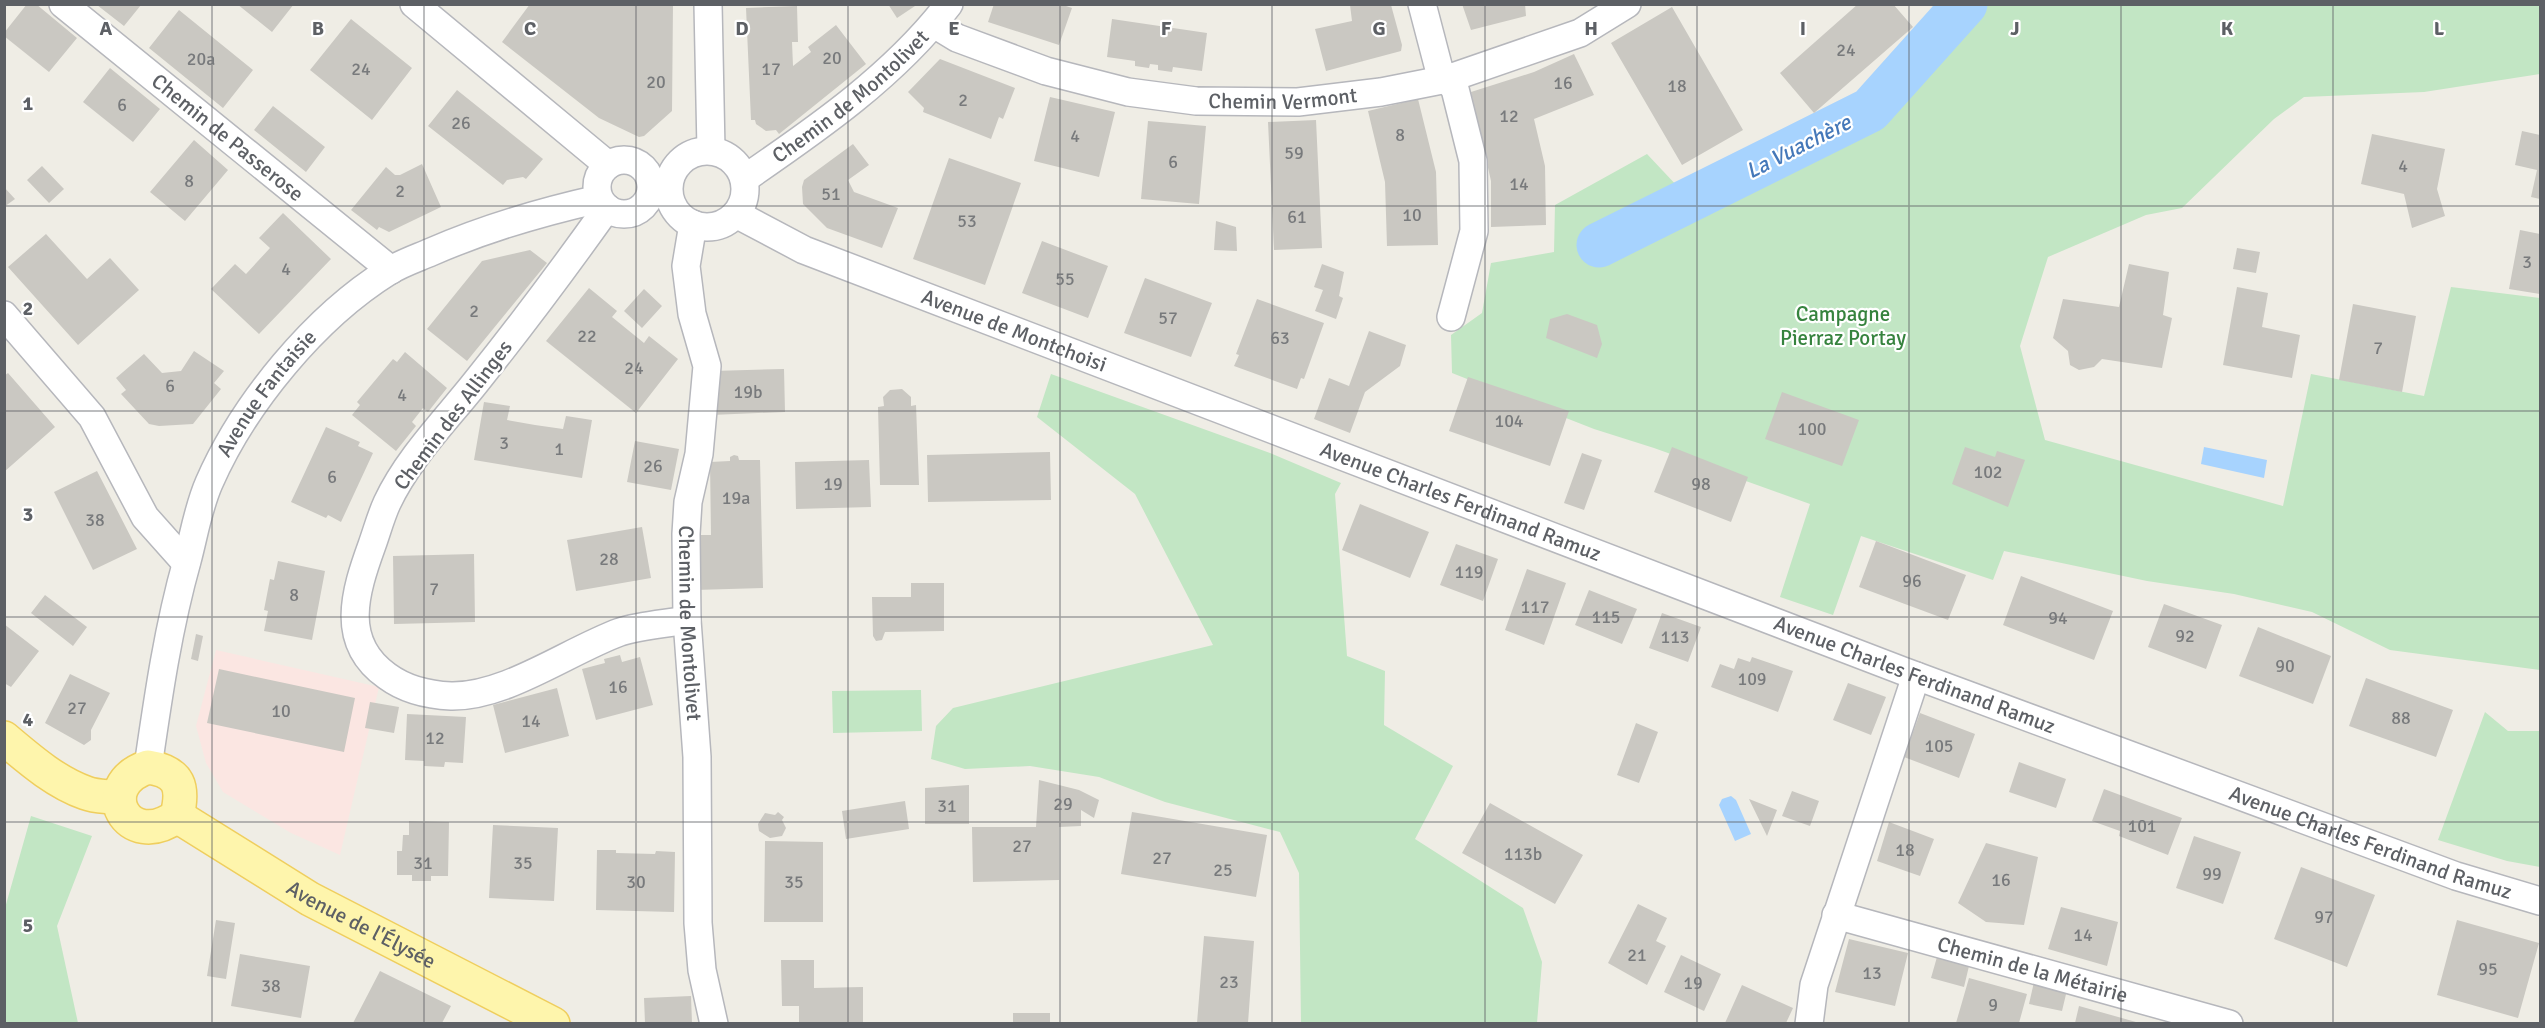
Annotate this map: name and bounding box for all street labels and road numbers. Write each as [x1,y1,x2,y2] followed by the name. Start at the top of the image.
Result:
[767,24,934,169] street label: Chemin de Montolivet
[146,68,309,207] street label: Chemin de Passerose
[1208,82,1359,115] street label: Chemin Vermont
[918,283,1110,378] street label: Avenue de Montchoisi
[211,324,322,461] street label: Avenue Fantaisie
[388,335,518,495] street label: Chemin des Allinges
[1317,436,1605,567] street label: Avenue Charles Ferdinand Ramuz
[673,525,707,722] street label: Chemin de Montolivet
[1770,610,2059,739] street label: Avenue Charles Ferdinand Ramuz
[2226,780,2515,905] street label: Avenue Charles Ferdinand Ramuz
[282,875,440,974] street label: Avenue de l'Élysée
[1934,931,2131,1008] street label: Chemin de la Métairie

